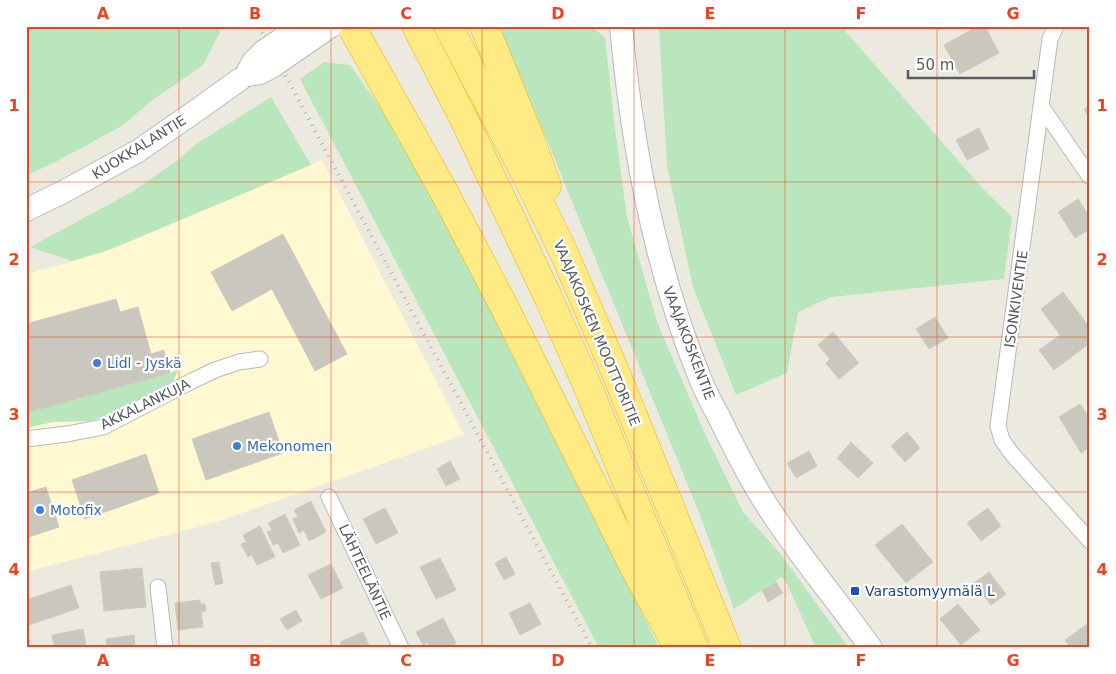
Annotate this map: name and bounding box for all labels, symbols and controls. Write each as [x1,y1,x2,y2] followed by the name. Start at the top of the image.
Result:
[97,4,110,23] text: A
[249,4,261,23] text: B
[400,4,412,23] text: C
[551,4,565,23] text: D
[705,4,715,23] text: E
[856,4,866,23] text: F
[1006,4,1020,23] text: G
[908,48,1035,80] scale bar
[916,56,954,74] text: 50 m
[8,96,20,115] text: 1
[1096,96,1108,115] text: 1
[89,112,189,182] street label: KUOKKALANTIE
[550,238,644,428] street label: VAAJAKOSKEN MOOTTORITIE
[1001,249,1031,349] street label: ISONKIVENTIE
[8,250,20,269] text: 2
[1096,250,1108,269] text: 2
[660,284,718,402] street label: VAAJAKOSKENTIE
[107,355,182,371] place label: Lidl - Jyskä
[91,357,103,369] marker: Lidl - Jyskä
[97,375,193,433] street label: AKKALANKUJA
[8,405,20,424] text: 3
[1096,405,1108,424] text: 3
[247,438,332,454] place label: Mekonomen
[231,440,243,452] marker: Mekonomen
[50,502,102,518] place label: Motofix
[34,504,46,516] marker: Motofix
[336,521,395,623] street label: LÄHTEELÄNTIE
[8,560,20,579] text: 4
[1096,560,1108,579] text: 4
[865,583,995,599] place label: Varastomyymälä L
[849,585,861,597] marker: Varastomyymälä L
[97,651,110,670] text: A
[249,651,261,670] text: B
[400,651,412,670] text: C
[551,651,565,670] text: D
[705,651,715,670] text: E
[856,651,866,670] text: F
[1006,651,1020,670] text: G

